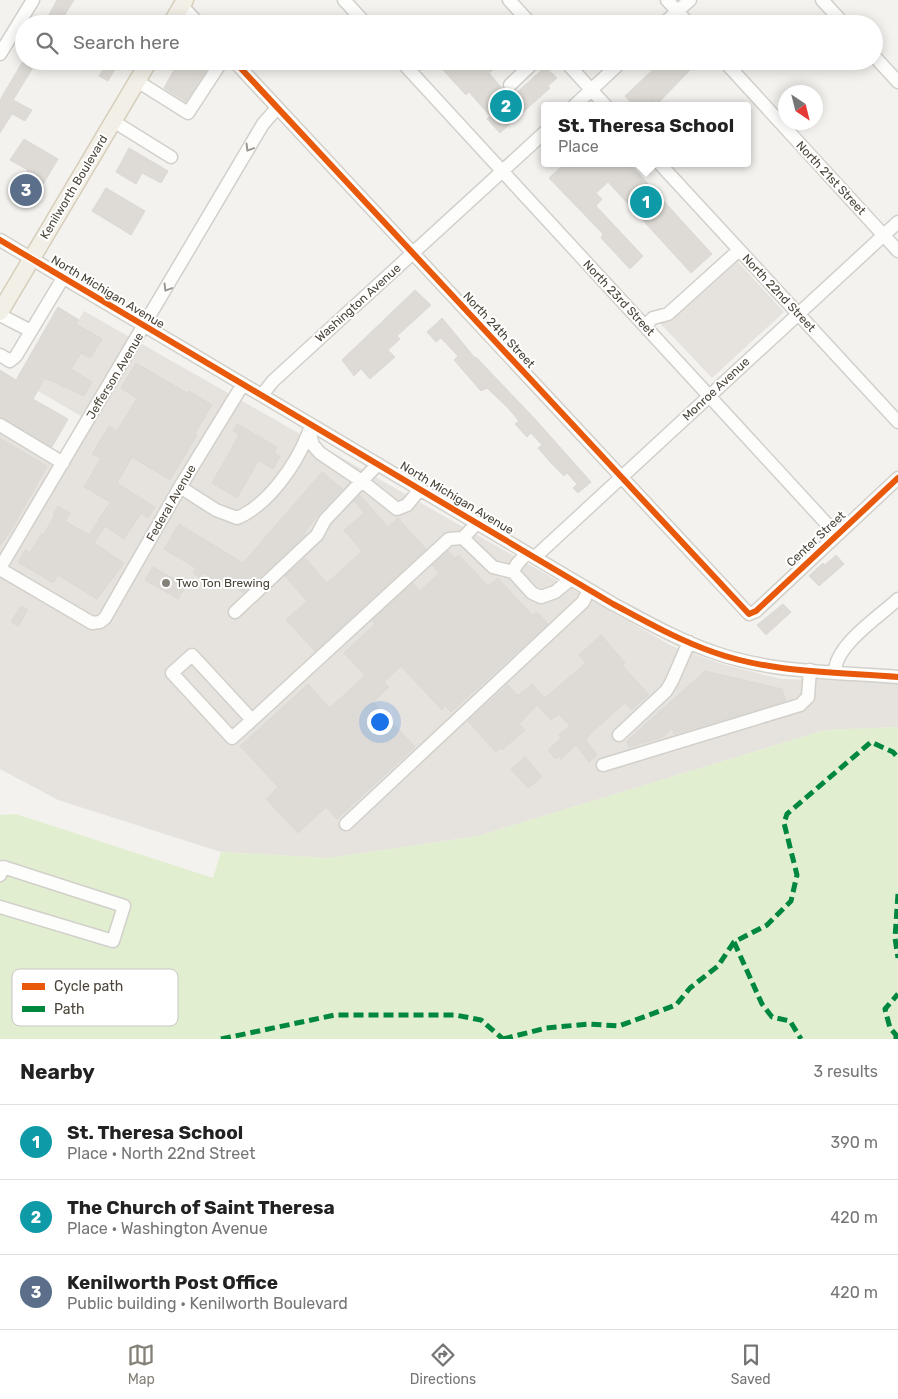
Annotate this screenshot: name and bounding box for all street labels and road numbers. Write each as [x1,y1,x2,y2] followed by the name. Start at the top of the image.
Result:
[37,133,111,241] street label: Kenilworth Boulevard
[793,138,869,218] street label: North 21st Street
[739,251,819,335] street label: North 22nd Street
[49,253,167,332] street label: North Michigan Avenue
[580,257,658,339] street label: North 23rd Street
[312,261,404,345] street label: Washington Avenue
[460,289,538,371] street label: North 24th Street
[84,330,147,422] street label: Jefferson Avenue
[680,354,753,424] street label: Monroe Avenue
[398,459,516,538] street label: North Michigan Avenue
[143,462,199,544] street label: Federal Avenue
[784,508,849,570] street label: Center Street

